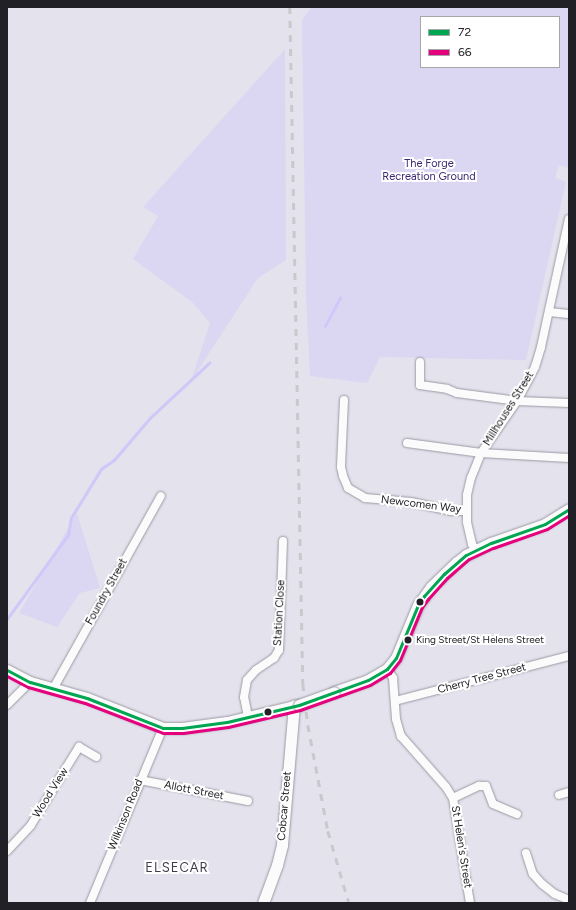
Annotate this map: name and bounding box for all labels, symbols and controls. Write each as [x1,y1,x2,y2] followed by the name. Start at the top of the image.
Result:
[420,16,560,68] legend
[458,25,471,39] text: 72
[458,45,472,59] text: 66
[382,158,476,184] park label: The Forge Recreation Ground
[481,369,537,449] street label: Millhouses Street
[380,494,462,516] street label: Newcomen Way
[83,556,131,628] street label: Foundry Street
[272,580,288,646] street label: Station Close
[415,597,425,607] unlabelled marker
[416,634,544,646] place label: King Street/St Helens Street
[403,635,413,645] marker: King Street/St Helens Street
[436,661,528,697] street label: Cherry Tree Street
[263,707,273,717] unlabelled marker
[30,765,72,821] street label: Wood View
[275,771,295,841] street label: Cobcar Street
[106,778,146,852] street label: Wilkinson Road
[163,779,225,803] street label: Allott Street
[448,805,474,889] street label: St Helen's Street
[145,860,209,876] district label: ELSECAR

